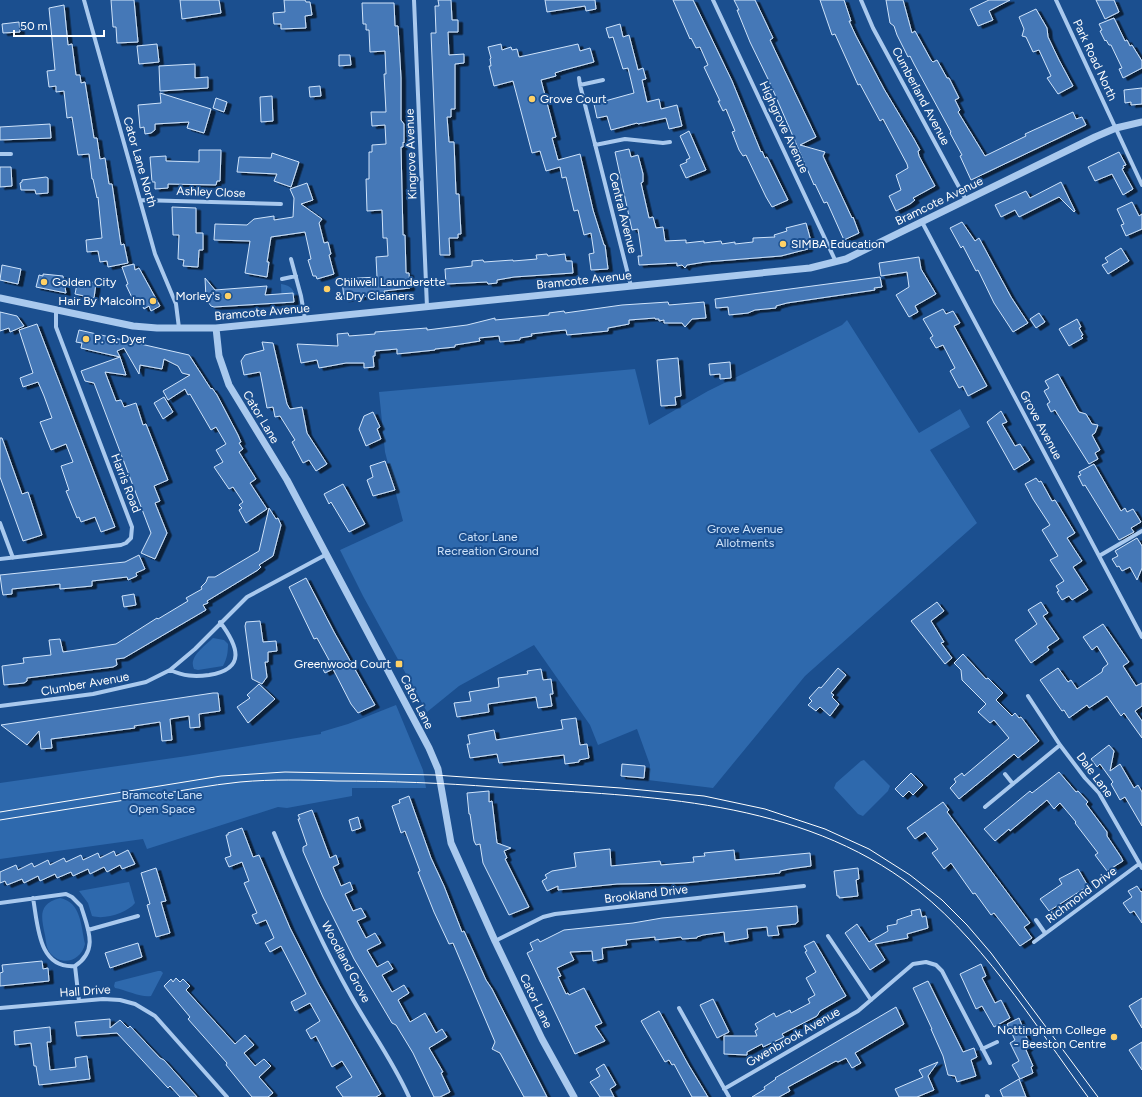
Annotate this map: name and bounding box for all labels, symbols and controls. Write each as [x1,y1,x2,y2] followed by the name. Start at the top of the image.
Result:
[14,12,104,38] scale bar
[1070,17,1120,103] street label: Park Road North
[20,19,48,33] text: 50 m
[889,44,953,148] street label: Cumberland Avenue
[757,79,812,176] street label: Highgrove Avenue
[540,92,607,106] place label: Grove Court
[527,94,537,104] marker: Grove Court
[402,108,420,200] street label: Kingrove Avenue
[120,115,160,209] street label: Cator Lane North
[606,171,640,255] street label: Central Avenue
[893,174,986,228] street label: Bramcote Avenue
[176,184,246,200] street label: Ashley Close
[791,237,885,251] place label: SIMBA Education
[778,239,788,249] marker: SIMBA Education
[536,268,633,292] street label: Bramcote Avenue
[52,275,117,289] place label: Golden City
[335,275,446,303] place label: Chilwell Launderette & Dry Cleaners
[39,277,49,287] marker: Golden City
[322,284,332,294] marker: Chilwell Launderette & Dry Cleaners
[175,289,220,303] place label: Morley's
[223,291,233,301] marker: Morley's
[58,294,145,308] place label: Hair By Malcolm
[148,296,158,306] marker: Hair By Malcolm
[214,301,311,323] street label: Bramcote Avenue
[94,332,146,346] place label: P. G. Dyer
[81,334,91,344] marker: P. G. Dyer
[240,388,282,446] street label: Cator Lane
[1017,388,1065,462] street label: Grove Avenue
[108,451,144,515] street label: Harris Road
[707,522,784,550] park label: Grove Avenue Allotments
[437,530,539,558] park label: Cator Lane Recreation Ground
[294,657,391,671] place label: Greenwood Court
[394,659,404,669] marker: Greenwood Court
[40,669,131,699] street label: Clumber Avenue
[397,673,437,732] street label: Cator Lane
[1074,750,1117,800] street label: Dale Lane
[122,788,203,816] park label: Bramcote Lane Open Space
[1043,864,1120,926] street label: Richmond Drive
[603,882,689,906] street label: Brookland Drive
[319,919,374,1005] street label: Woodland Grove
[517,971,555,1031] street label: Cator Lane
[59,982,111,1000] street label: Hall Drive
[744,1004,843,1070] street label: Gwenbrook Avenue
[997,1023,1106,1051] place label: Nottingham College - Beeston Centre
[1109,1032,1119,1042] marker: Nottingham College - Beeston Centre

